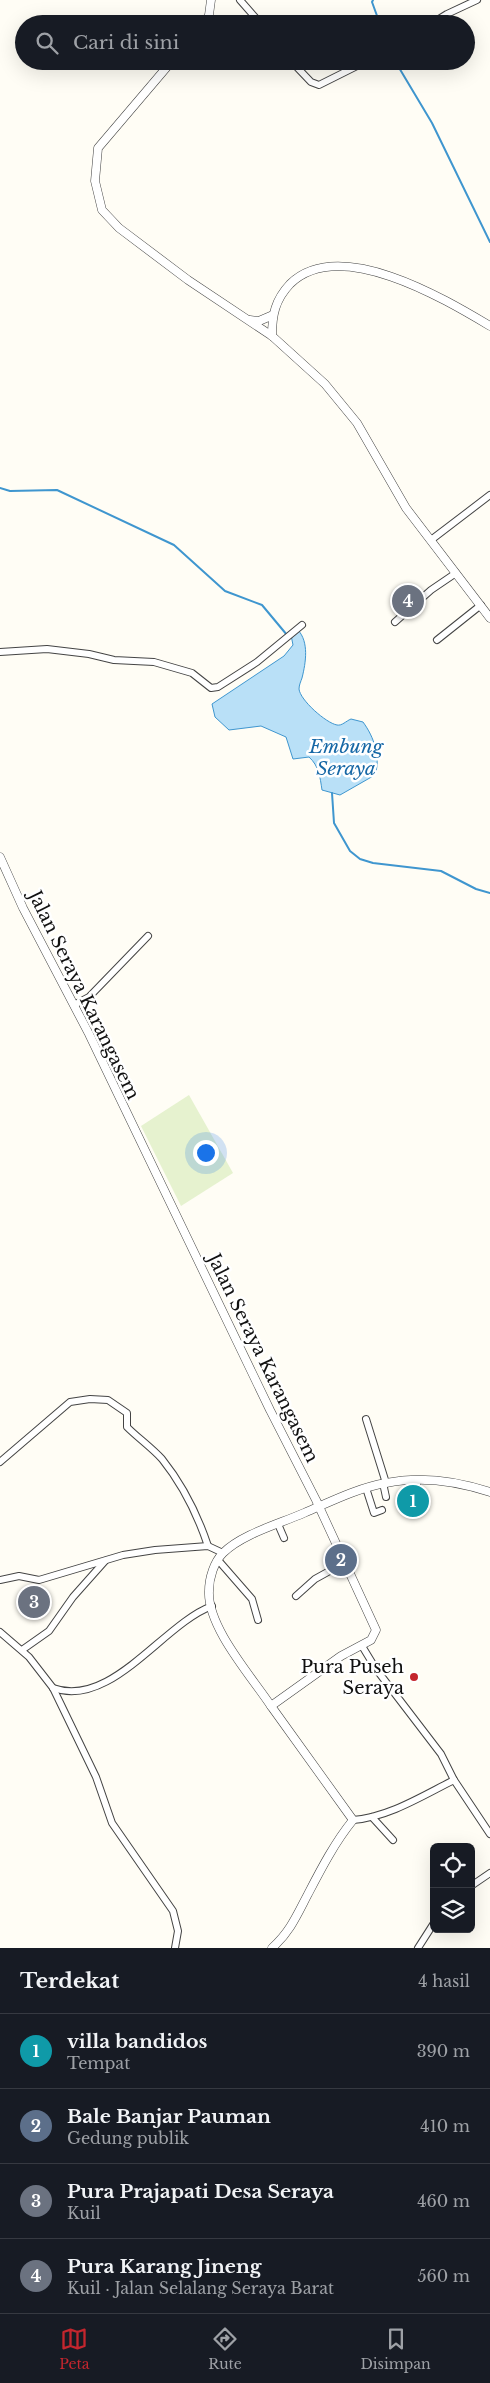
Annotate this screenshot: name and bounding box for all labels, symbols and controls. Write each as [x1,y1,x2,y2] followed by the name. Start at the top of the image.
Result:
[15,15,475,70] search box
[33,29,61,57] icon: search
[73,31,179,54] text: Cari di sini
[392,582,424,620] pin: 4
[308,735,385,780] water label: Embung Seraya
[23,885,144,1103] street label: Jalan Seraya Karangasem
[193,1140,219,1166] your location
[202,1248,323,1466] street label: Jalan Seraya Karangasem
[397,1482,429,1520] pin: 1
[325,1541,357,1579] pin: 2
[18,1583,50,1621] pin: 3
[301,1656,404,1699] place label: Pura Puseh Seraya
[408,1671,420,1683] marker: Pura Puseh Seraya
[430,1843,475,1933] map controls
[430,1843,475,1888] button: locate
[430,1888,475,1933] button: layers
[20,1968,119,1994] text: Terdekat
[418,1971,470,1991] text: 4 hasil
[67,2030,207,2053] text: villa bandidos
[33,2041,39,2061] text: 1
[417,2041,470,2061] text: 390 m
[67,2053,130,2073] text: Tempat
[67,2105,271,2128] text: Bale Banjar Pauman
[31,2116,41,2136] text: 2
[420,2116,470,2136] text: 410 m
[67,2128,189,2148] text: Gedung publik
[67,2180,334,2203] text: Pura Prajapati Desa Seraya
[31,2191,41,2211] text: 3
[417,2191,470,2211] text: 460 m
[67,2203,101,2223] text: Kuil
[67,2255,261,2278] text: Pura Karang Jineng
[31,2266,41,2286] text: 4
[417,2266,470,2286] text: 560 m
[67,2278,334,2298] text: Kuil · Jalan Selalang Seraya Barat
[59,2325,90,2373] tab: Peta
[208,2325,242,2373] tab: Rute
[360,2325,431,2373] tab: Disimpan

